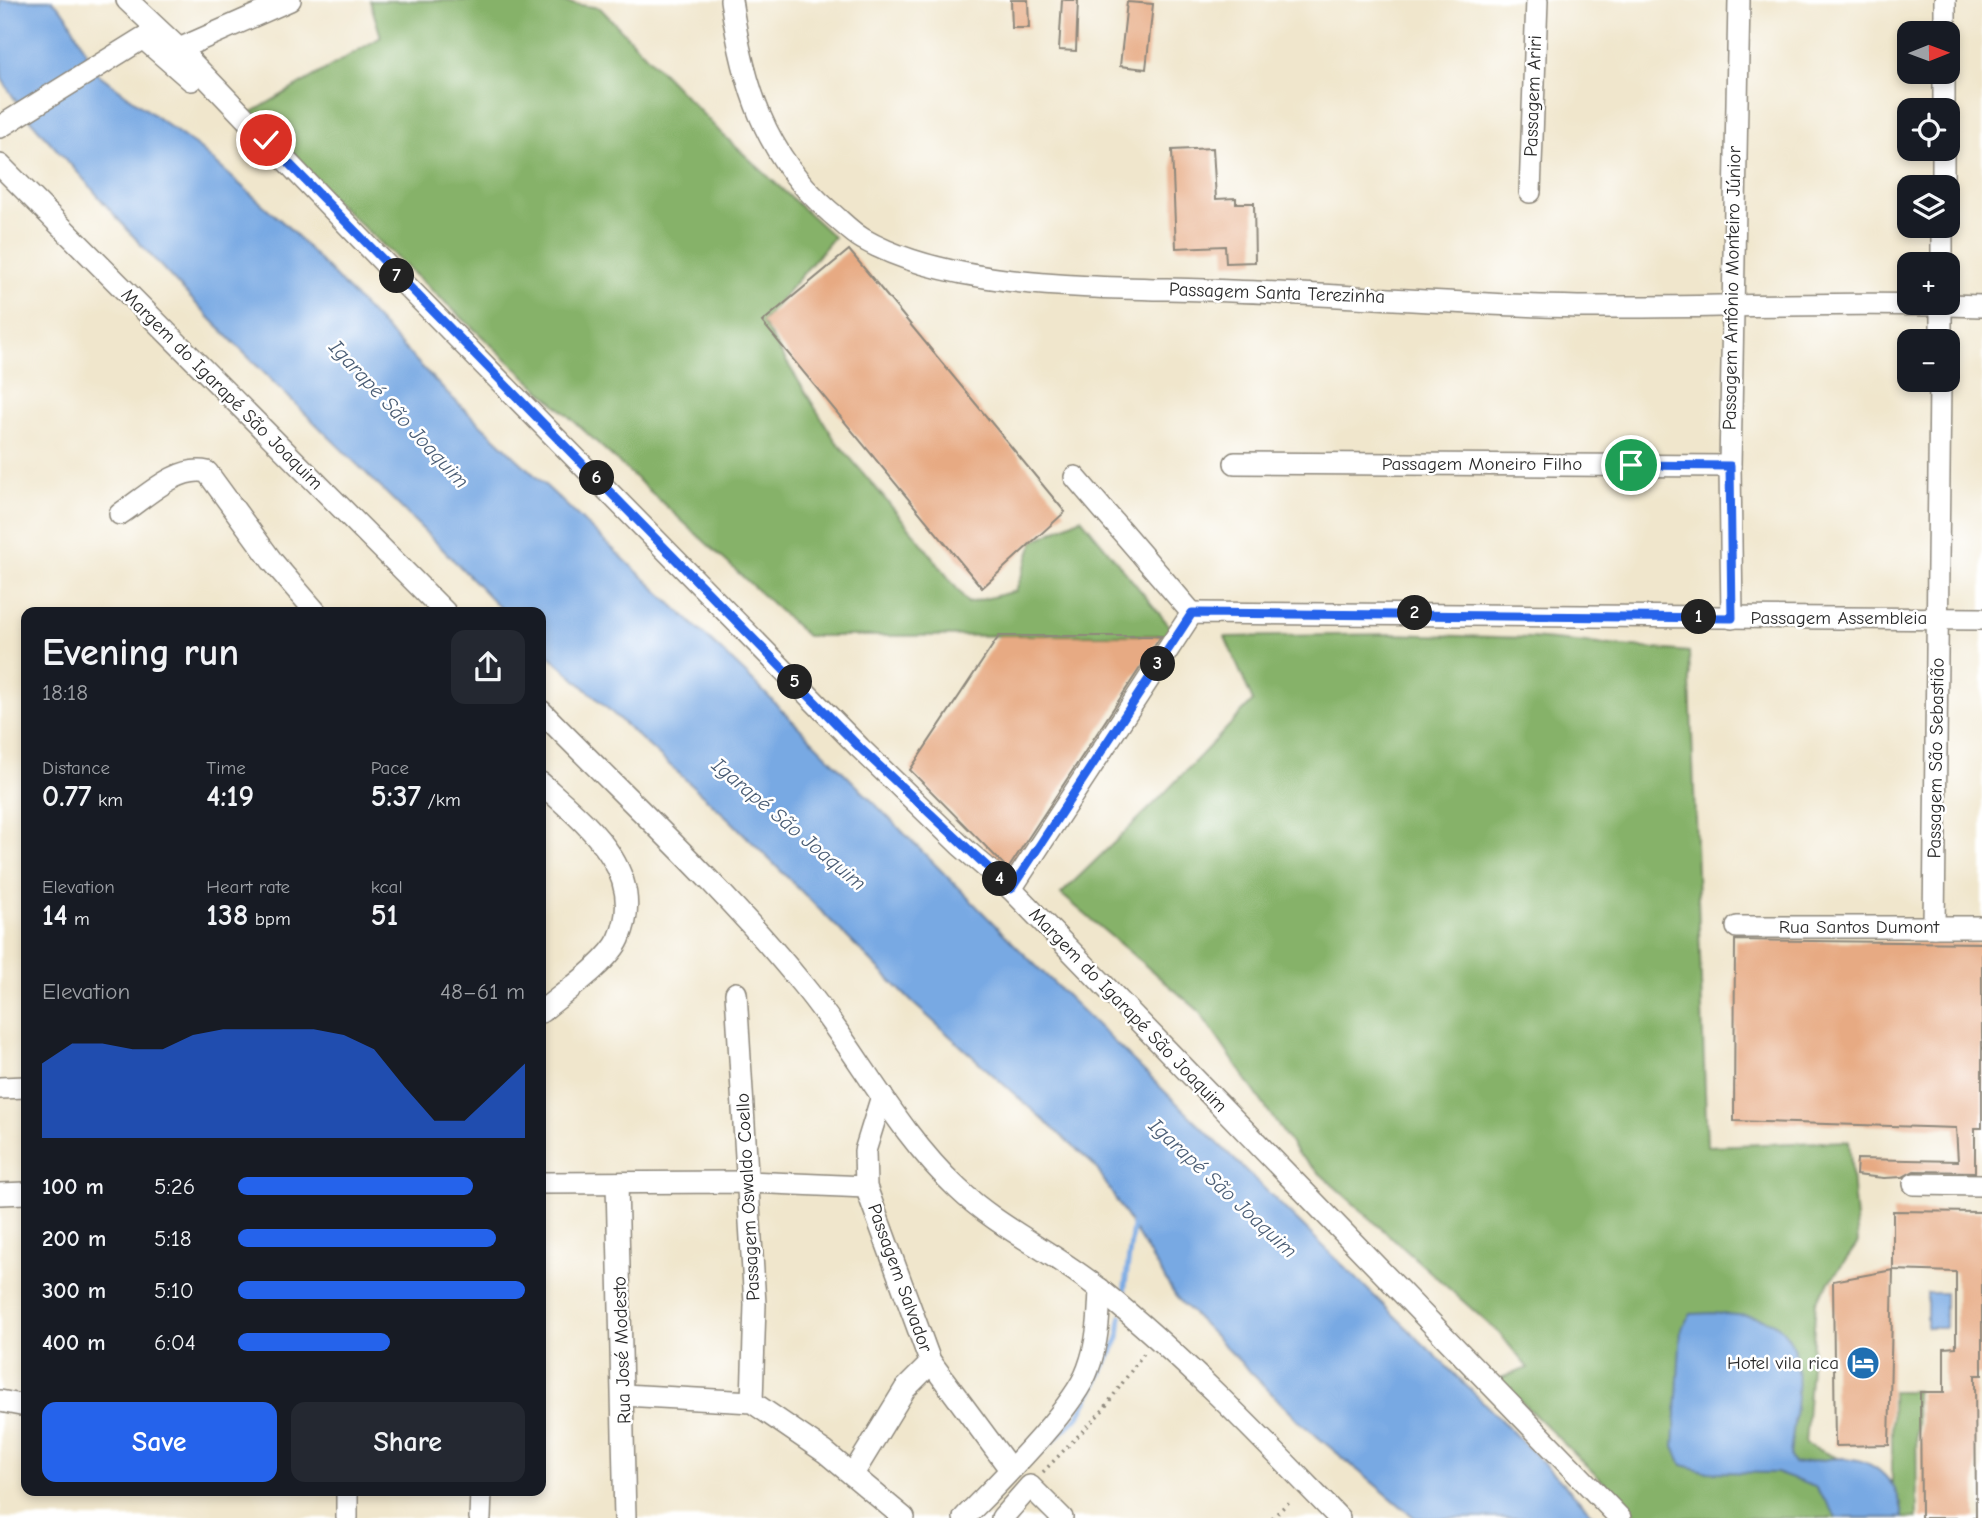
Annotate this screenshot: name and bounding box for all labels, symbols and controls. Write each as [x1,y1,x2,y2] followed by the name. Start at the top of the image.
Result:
[1897,21,1960,84] north arrow
[1897,21,1960,392] map controls
[1520,35,1546,157] street label: Passagem Ariri
[1897,98,1960,161] button: locate
[236,110,296,170] pin
[247,121,285,159] icon: check
[1719,145,1745,430] street label: Passagem Antônio Monteiro Júnior
[1897,175,1960,238] button: layers
[1897,252,1960,315] button: +
[380,258,414,294] pin: 7
[392,264,401,286] text: 7
[1169,278,1385,308] street label: Passagem Santa Terezinha
[117,284,327,494] street label: Margem do Igarapé São Joaquim
[1897,329,1960,392] button: −
[324,334,474,493] water label: Igarapé São Joaquim
[1601,435,1661,495] pin
[1612,446,1650,484] icon: arrive
[1382,453,1582,475] street label: Passagem Moneiro Filho
[580,461,614,496] pin: 6
[592,466,601,488] text: 6
[1398,596,1432,630] pin: 2
[1682,600,1716,634] pin: 1
[1410,601,1419,623] text: 2
[1695,605,1702,627] text: 1
[1751,607,1927,629] street label: Passagem Assembleia
[451,630,525,704] button: share
[42,631,239,675] text: Evening run
[1140,646,1176,682] pin: 3
[1153,652,1162,674] text: 3
[1923,657,1949,859] street label: Passagem São Sebastião
[778,664,812,700] pin: 5
[789,670,800,692] text: 5
[42,679,88,706] text: 18:18
[706,752,871,895] water label: Igarapé São Joaquim
[42,757,110,779] text: Distance
[206,757,246,779] text: Time
[371,757,409,779] text: Pace
[42,779,92,814] text: 0.77
[206,779,254,814] text: 4:19
[371,779,421,814] text: 5:37
[92,789,123,811] text: km
[421,789,461,811] text: /km
[982,862,1018,896] pin: 4
[995,867,1004,889] text: 4
[42,876,115,898] text: Elevation
[206,876,290,898] text: Heart rate
[371,876,403,898] text: kcal
[42,898,68,933] text: 14
[206,898,248,933] text: 138
[371,898,398,933] text: 51
[1024,903,1232,1117] street label: Margem do Igarapé São Joaquim
[68,908,90,930] text: m
[248,908,291,930] text: bpm
[1779,916,1940,938] street label: Rua Santos Dumont
[42,978,130,1005] text: Elevation
[440,978,525,1005] text: 48–61 m
[732,1093,764,1301] street label: Passagem Oswaldo Coello
[1143,1113,1302,1263] water label: Igarapé São Joaquim
[42,1173,104,1200] text: 100 m
[154,1173,195,1200] text: 5:26
[863,1201,937,1356] street label: Passagem Salvador
[42,1225,106,1252] text: 200 m
[154,1225,192,1252] text: 5:18
[608,1276,636,1424] street label: Rua José Modesto
[42,1277,106,1304] text: 300 m
[154,1277,194,1304] text: 5:10
[42,1329,106,1356] text: 400 m
[154,1329,196,1356] text: 6:04
[1844,1344,1882,1382] hotel icon: Hotel vila rica
[1727,1352,1839,1374] place label: Hotel vila rica
[42,1402,277,1482] button: Save
[291,1402,525,1482] button: Share

